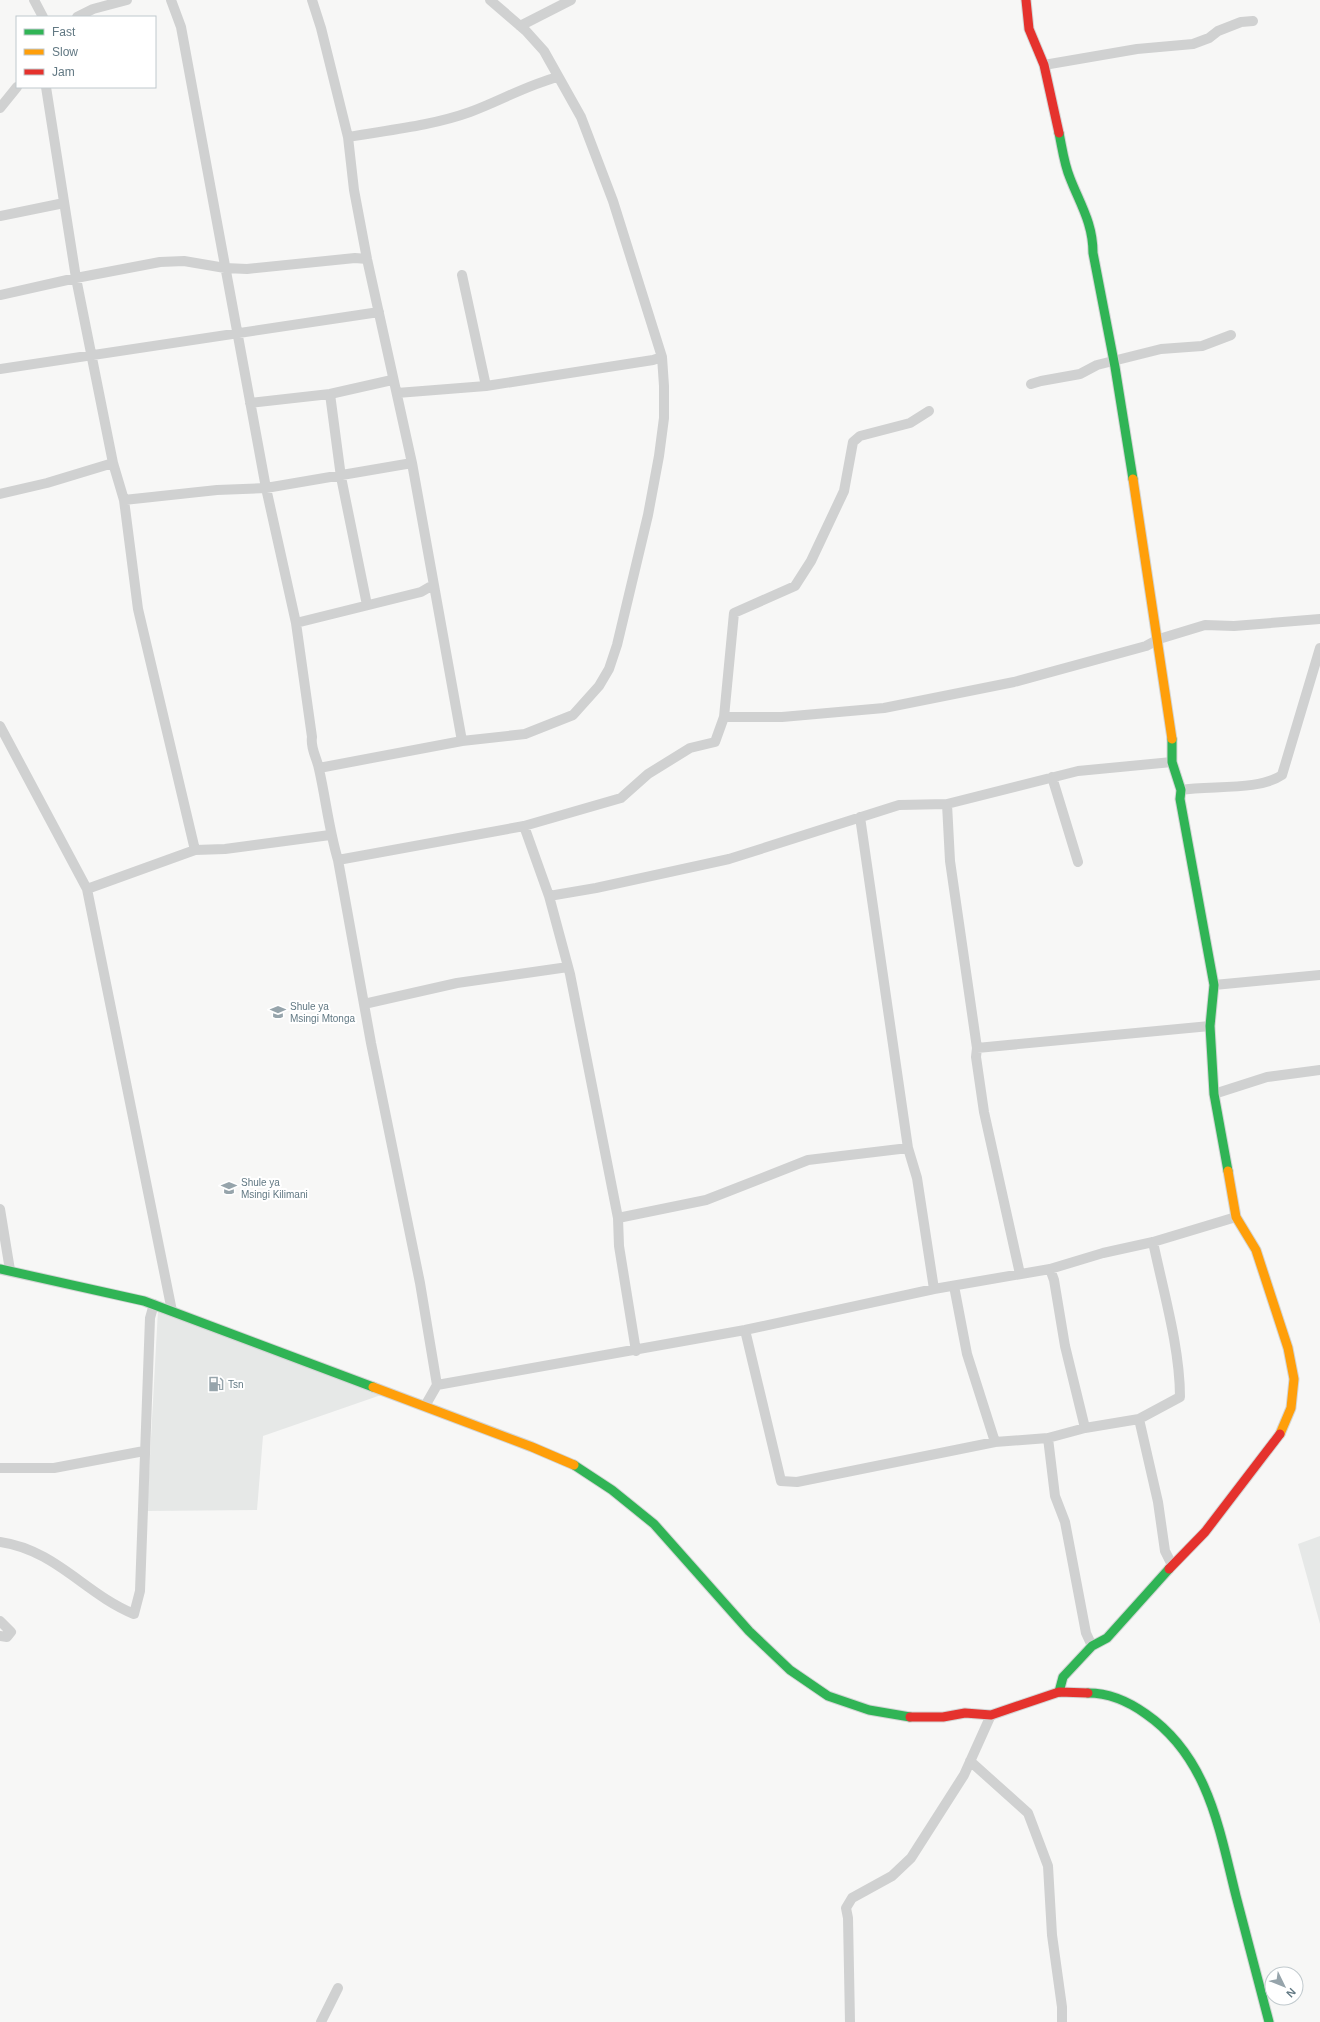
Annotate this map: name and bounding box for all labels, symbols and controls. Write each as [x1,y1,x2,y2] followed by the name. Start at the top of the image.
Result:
[16,16,156,88] legend
[52,25,76,39] text: Fast
[52,45,78,59] text: Slow
[52,65,75,79] text: Jam
[290,1001,355,1024] place label: Shule ya Msingi Mtonga
[269,1003,287,1021] school or university icon: Shule ya Msingi Mtonga
[241,1177,308,1200] place label: Shule ya Msingi Kilimani
[220,1179,238,1197] school or university icon: Shule ya Msingi Kilimani
[207,1375,225,1393] fuel station icon: Tsn
[228,1379,244,1390] place label: Tsn
[1264,1966,1304,2006] north arrow
[1284,1986,1298,2000] text: N

